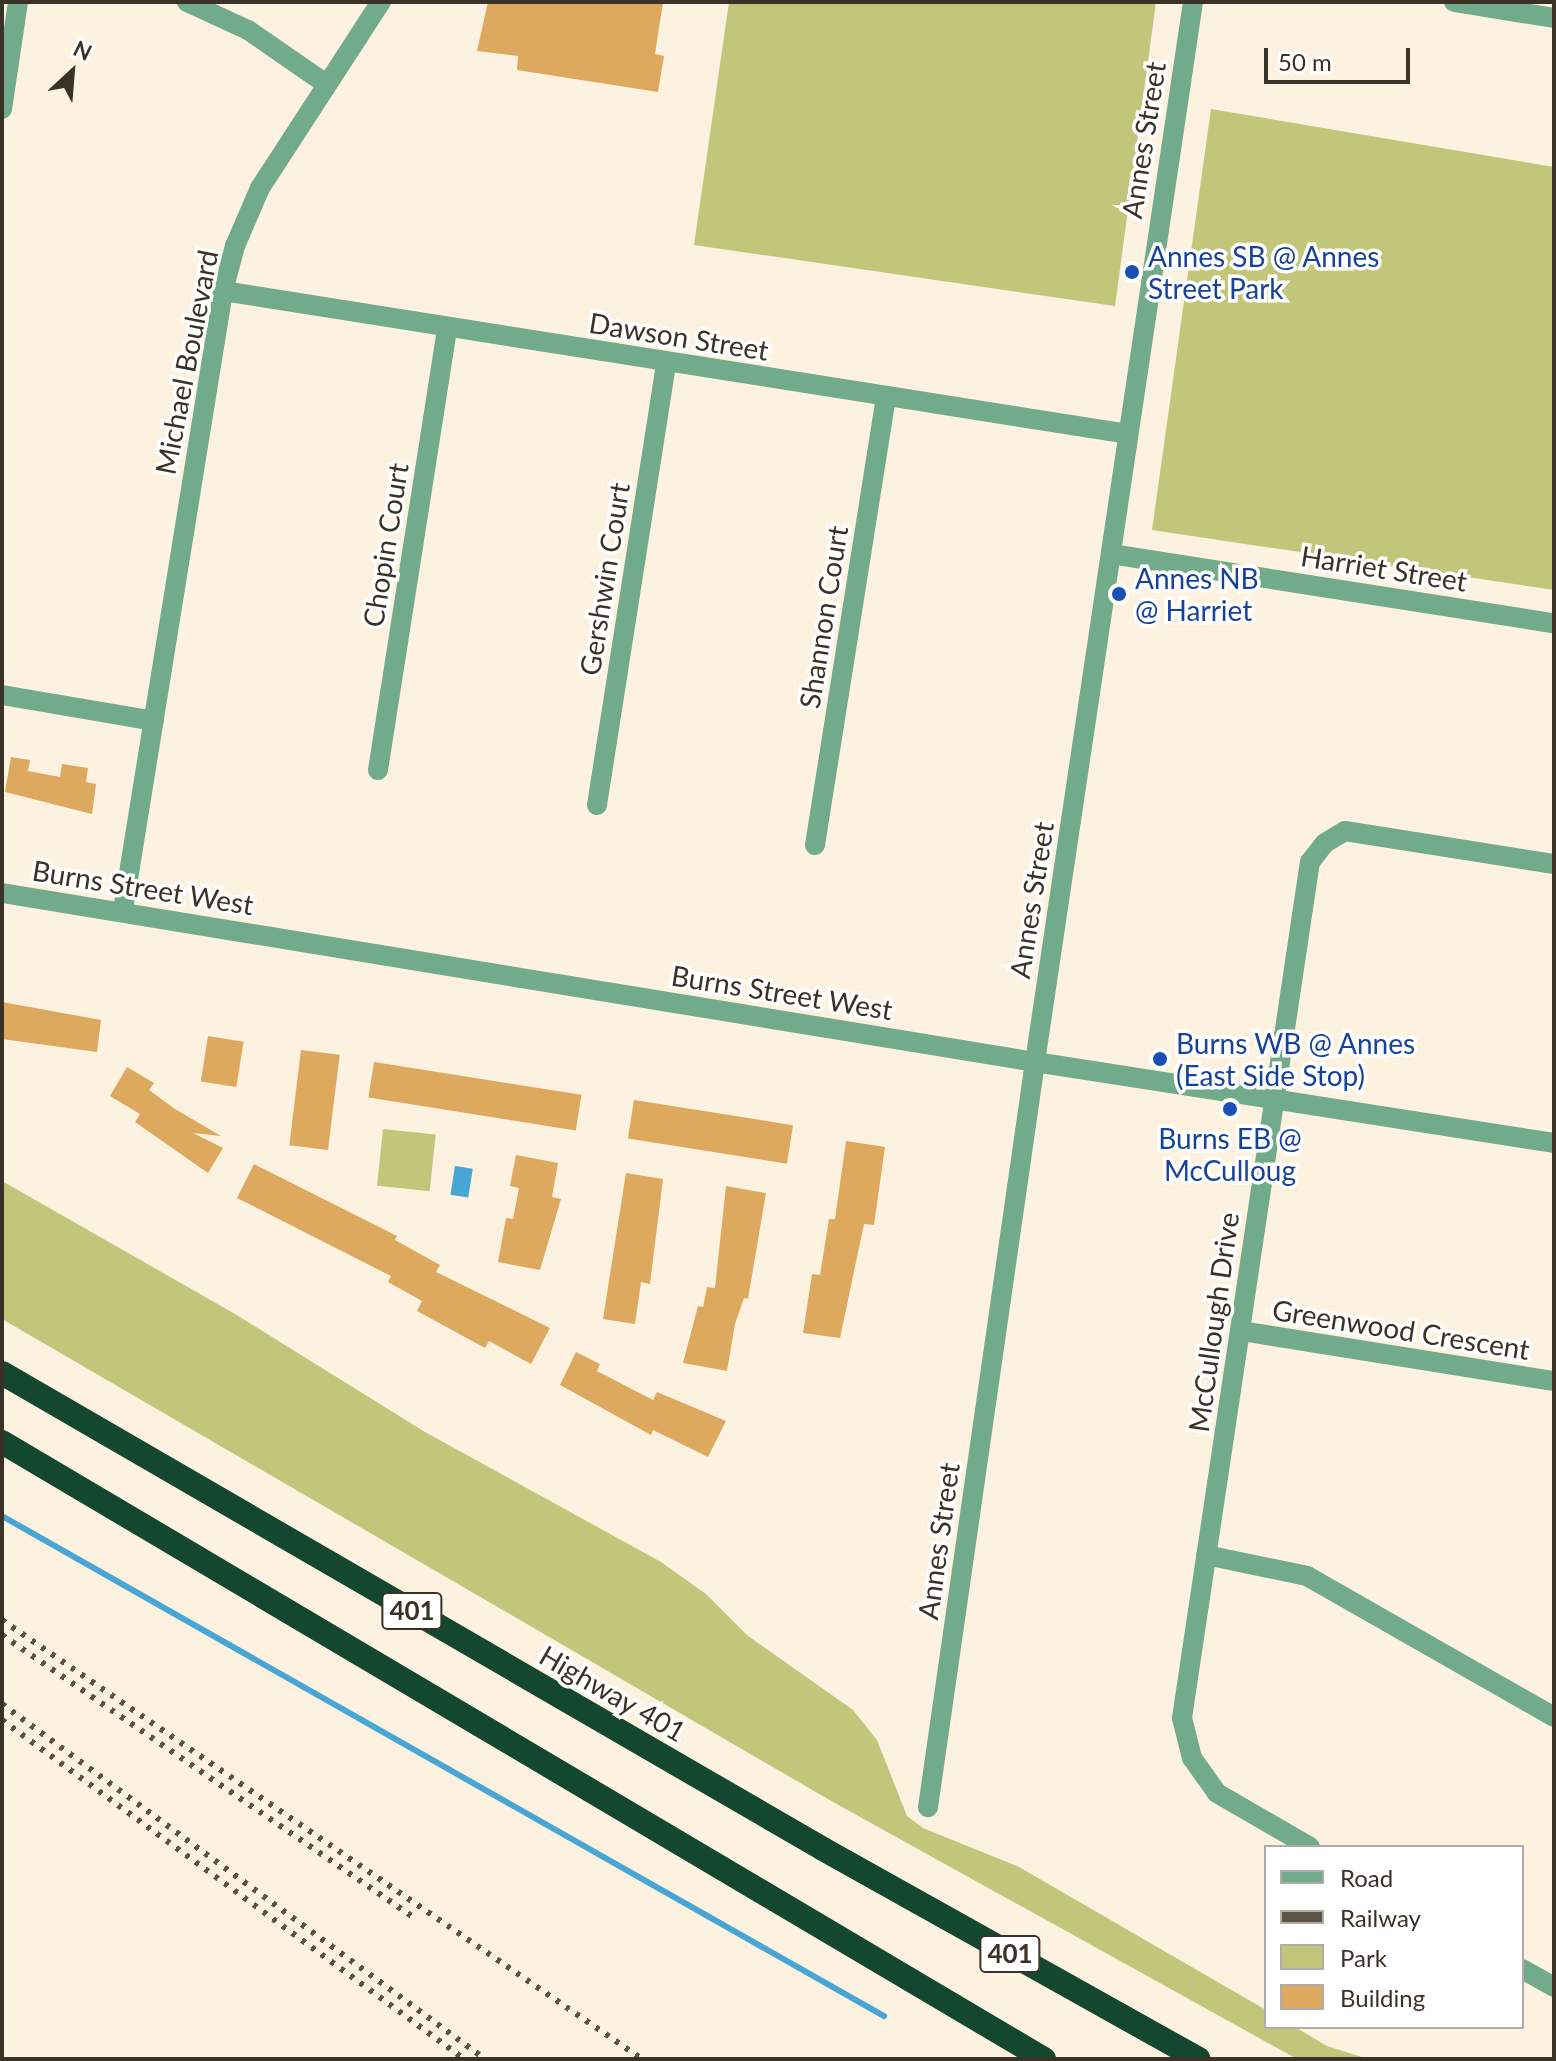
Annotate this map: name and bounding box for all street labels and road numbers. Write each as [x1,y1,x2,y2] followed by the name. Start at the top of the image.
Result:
[1114,59,1172,221] street label: Annes Street
[148,247,224,477] street label: Michael Boulevard
[587,305,771,367] street label: Dawson Street
[355,461,415,629] street label: Chopin Court
[572,480,636,678] street label: Gershwin Court
[792,523,854,711] street label: Shannon Court
[1299,538,1469,598] street label: Harriet Street
[1002,819,1060,981] street label: Annes Street
[30,853,256,921] street label: Burns Street West
[669,958,895,1026] street label: Burns Street West
[1181,1210,1245,1434] street label: McCullough Drive
[1270,1292,1532,1366] street label: Greenwood Crescent
[910,1460,966,1622] street label: Annes Street
[380,1589,444,1633] road number: 401
[534,1638,692,1748] street label: Highway 401
[978,1932,1042,1976] road number: 401

